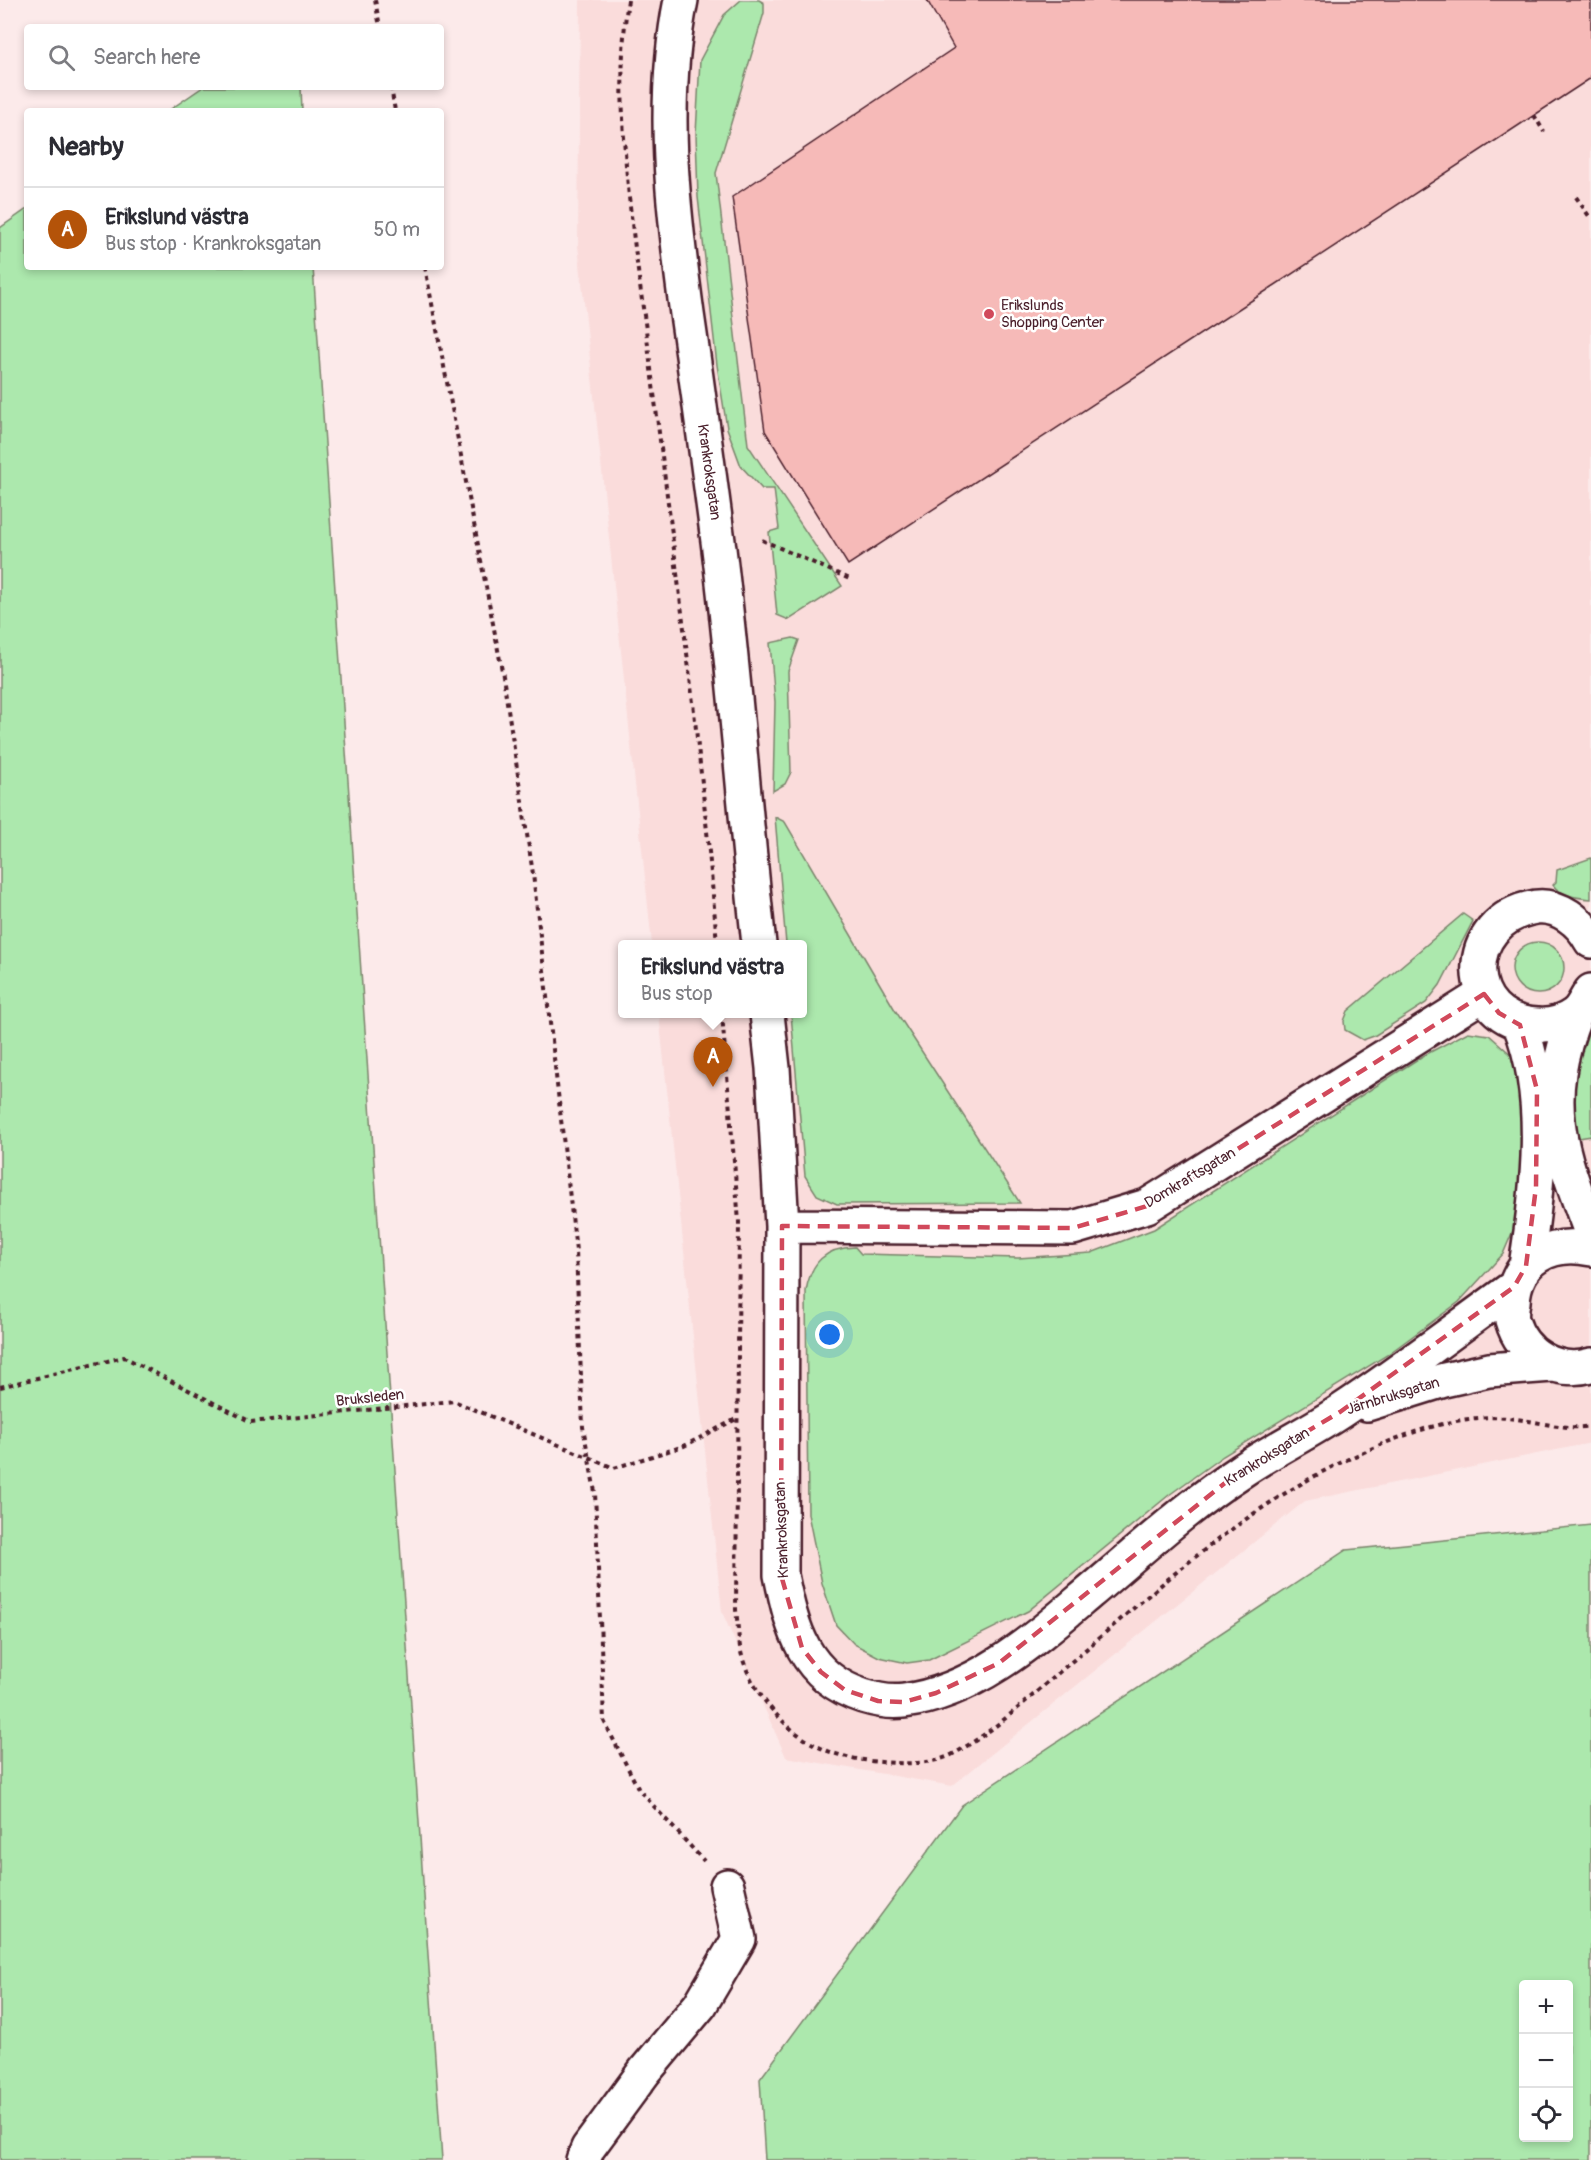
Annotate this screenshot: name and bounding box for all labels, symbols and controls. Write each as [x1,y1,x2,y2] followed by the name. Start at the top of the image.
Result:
[24,24,444,90] search box
[45,41,78,74] icon: search
[93,43,200,71] text: Search here
[48,131,124,163] text: Nearby
[105,203,249,231] text: Erikslund västra
[61,217,74,242] text: A
[373,217,420,242] text: 50 m
[105,231,321,256] text: Bus stop · Krankroksgatan
[1001,296,1105,332] place label: Erikslunds Shopping Center
[982,307,996,321] marker: Erikslunds Shopping Center
[693,423,725,521] street label: Krankroksgatan
[618,940,807,1018] popup
[641,953,784,981] text: Erikslund västra
[641,981,713,1006] text: Bus stop
[694,1038,732,1087] pin: A
[1141,1143,1239,1213] street label: Domkraftsgatan
[815,1320,844,1349] your location
[1344,1373,1442,1419] street label: Järnbruksgatan
[335,1385,405,1411] street label: Bruksleden
[1221,1423,1313,1491] street label: Krankroksgatan
[771,1481,793,1579] street label: Krankroksgatan
[1519,1980,1573,2142] map controls
[1519,1980,1573,2034] button: +
[1519,2034,1573,2088] button: −
[1519,2088,1573,2142] button: locate

